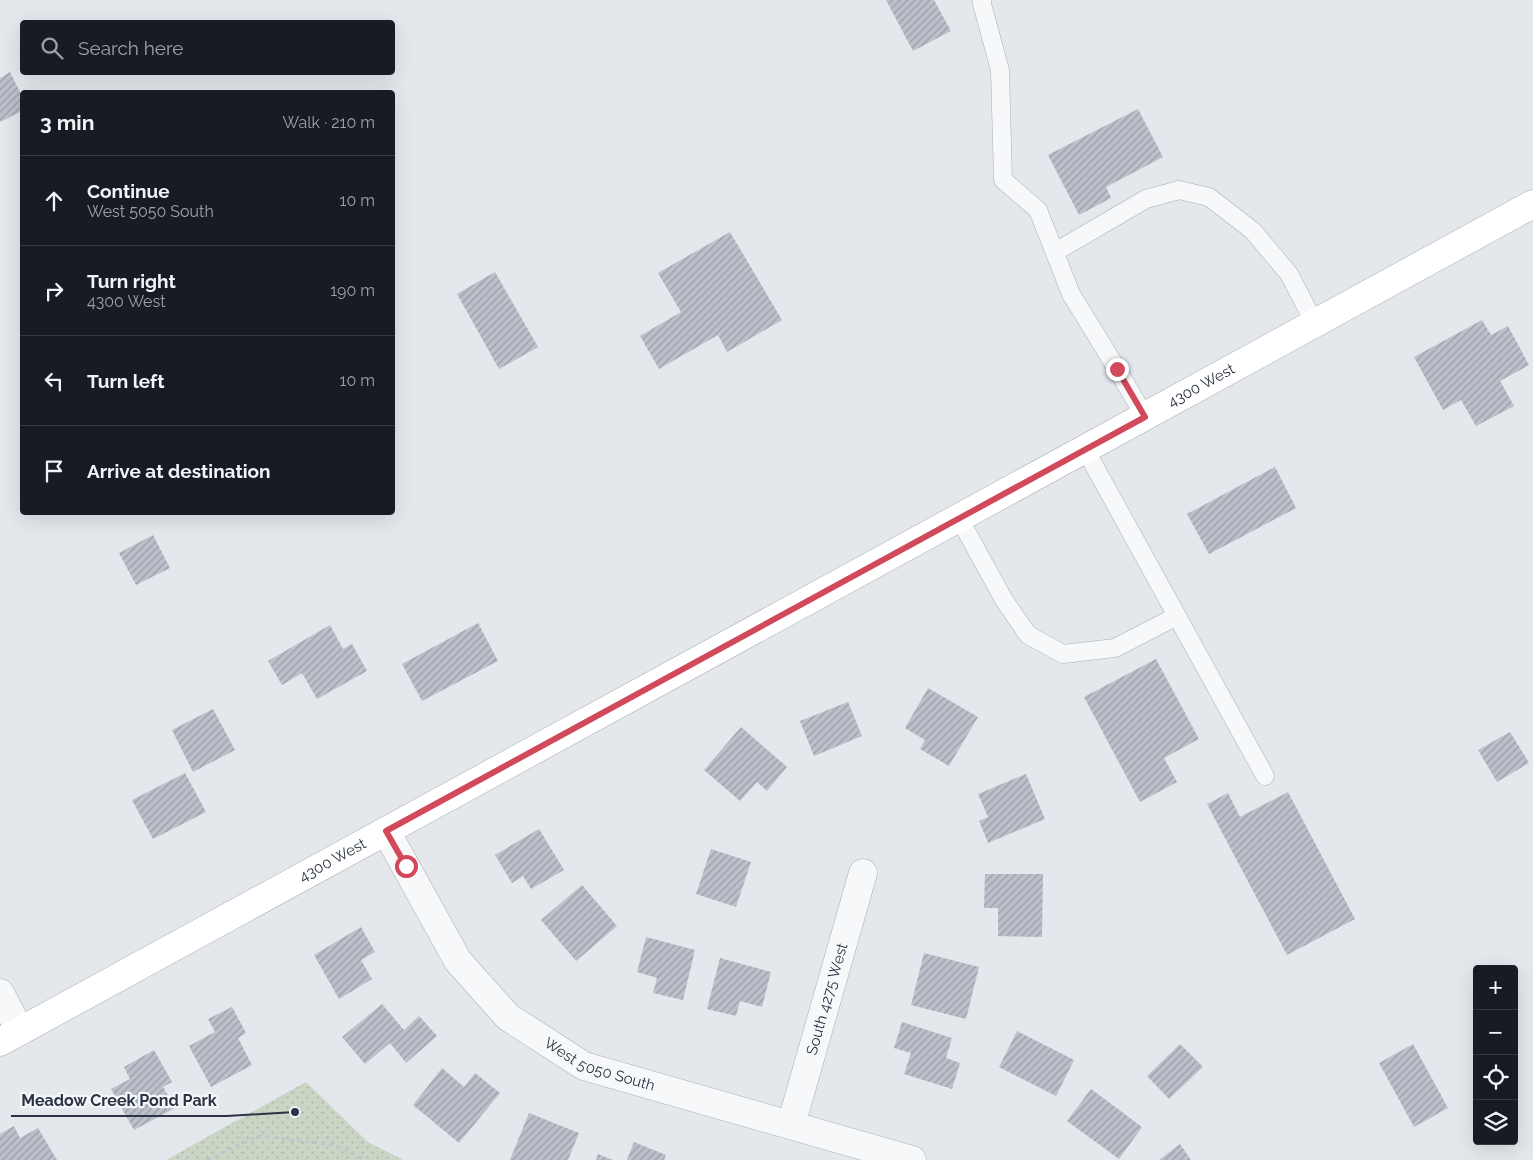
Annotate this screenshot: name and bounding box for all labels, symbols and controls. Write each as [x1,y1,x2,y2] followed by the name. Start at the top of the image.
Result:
[20,20,395,75] search box
[38,34,66,62] icon: search
[78,37,184,59] text: Search here
[40,110,94,135] text: 3 min
[283,113,375,132] text: Walk · 210 m
[87,180,170,202] text: Continue
[40,187,68,215] icon: ahead
[340,191,375,210] text: 10 m
[87,202,214,221] text: West 5050 South
[87,270,176,292] text: Turn right
[40,277,68,305] icon: right
[330,281,375,300] text: 190 m
[87,292,166,311] text: 4300 West
[1106,358,1129,381] route end
[1165,360,1238,411] street label: 4300 West
[40,367,68,395] icon: left
[87,370,164,392] text: Turn left
[340,371,375,390] text: 10 m
[40,457,68,485] icon: arrive
[87,460,271,482] text: Arrive at destination
[296,835,369,886] street label: 4300 West
[395,855,418,878] route start
[802,941,852,1057] street label: South 4275 West
[1473,965,1518,1145] map controls
[1473,965,1518,1010] button: +
[1473,1010,1518,1055] button: −
[541,1034,657,1095] street label: West 5050 South
[1473,1055,1518,1100] button: locate
[11,1085,227,1116] callout: Meadow Creek Pond Park
[21,1091,217,1110] text: Meadow Creek Pond Park
[1473,1100,1518,1145] button: layers

